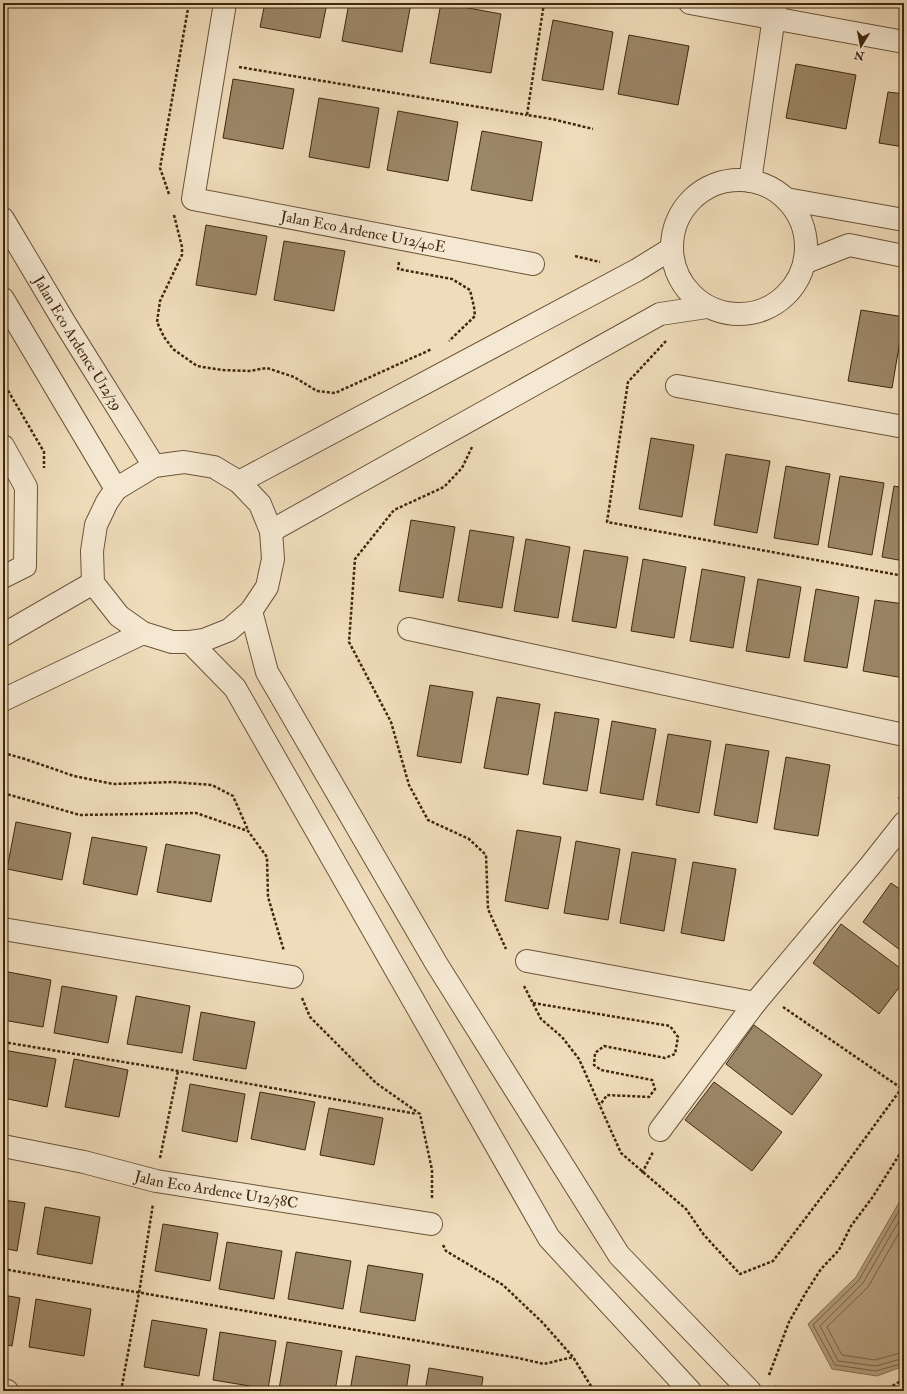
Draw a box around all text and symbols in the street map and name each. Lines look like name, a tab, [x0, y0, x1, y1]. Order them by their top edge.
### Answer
north arrow	[841, 26, 881, 66]
text: N	[852, 48, 866, 63]
street label: Jalan Eco Ardence U12/40E	[278, 206, 448, 257]
street label: Jalan Eco Ardence U12/39	[28, 271, 127, 414]
street label: Jalan Eco Ardence U12/38C	[131, 1166, 299, 1213]

